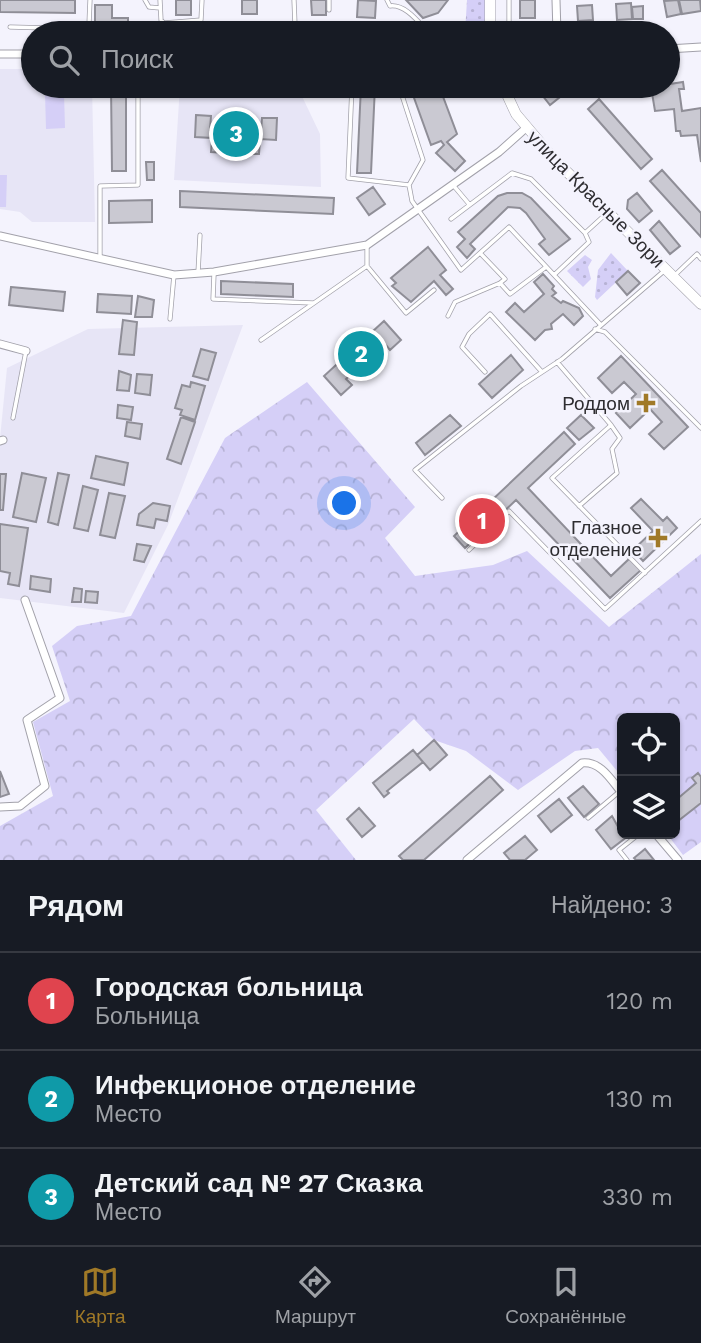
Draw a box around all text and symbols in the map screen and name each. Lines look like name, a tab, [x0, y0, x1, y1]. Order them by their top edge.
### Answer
search box	[21, 21, 680, 98]
icon: search	[45, 41, 83, 79]
text: Поиск	[101, 44, 173, 74]
pin: 3	[213, 108, 259, 160]
street label: улица Красные Зори	[523, 126, 669, 272]
pin: 2	[338, 328, 384, 380]
place label: Роддом	[562, 392, 630, 415]
marker: Роддом	[636, 393, 656, 413]
your location	[327, 486, 361, 520]
pin: 1	[459, 495, 505, 547]
place label: Глазное отделение	[549, 516, 642, 561]
marker: Глазное отделение	[648, 528, 668, 548]
map controls	[617, 713, 680, 839]
button: locate	[617, 713, 680, 776]
button: layers	[617, 776, 680, 839]
text: Рядом	[28, 888, 124, 923]
text: Найдено: 3	[551, 892, 673, 919]
text: Городская больница	[95, 972, 363, 1002]
text: 1	[46, 988, 56, 1015]
text: 120 m	[607, 988, 673, 1015]
text: Больница	[95, 1003, 199, 1030]
text: Инфекционое отделение	[95, 1070, 416, 1100]
text: 2	[44, 1086, 58, 1113]
text: 130 m	[607, 1086, 673, 1113]
text: Место	[95, 1101, 162, 1128]
text: Детский сад № 27 Сказка	[95, 1168, 423, 1198]
text: 3	[44, 1184, 58, 1211]
text: 330 m	[602, 1184, 673, 1211]
text: Место	[95, 1199, 162, 1226]
tab: Карта	[75, 1263, 126, 1328]
tab: Маршрут	[275, 1263, 356, 1328]
tab: Сохранённые	[505, 1263, 626, 1328]

